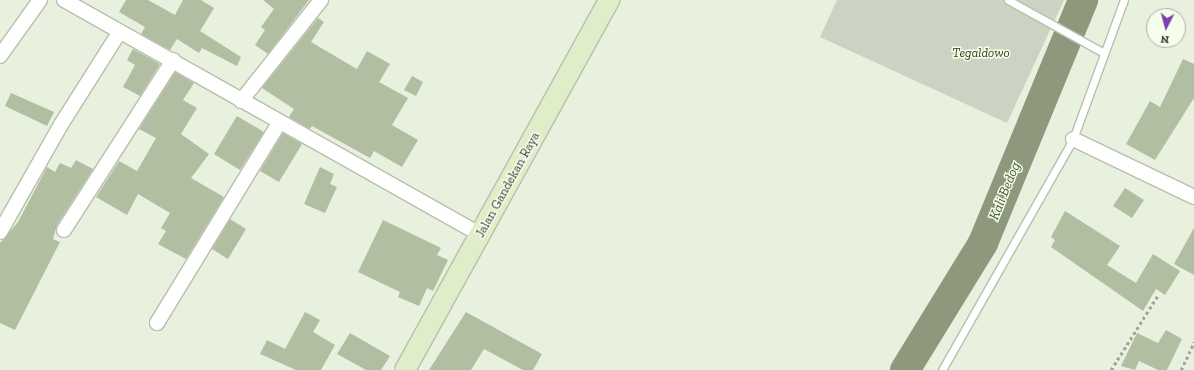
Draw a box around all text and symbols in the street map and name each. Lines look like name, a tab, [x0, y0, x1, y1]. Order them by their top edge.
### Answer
north arrow	[1146, 8, 1186, 48]
text: N	[1160, 33, 1170, 46]
park label: Tegaldowo	[952, 45, 1010, 61]
street label: Jalan Gandekan Raya	[472, 129, 544, 241]
water label: Kali Bedog	[986, 160, 1024, 222]

